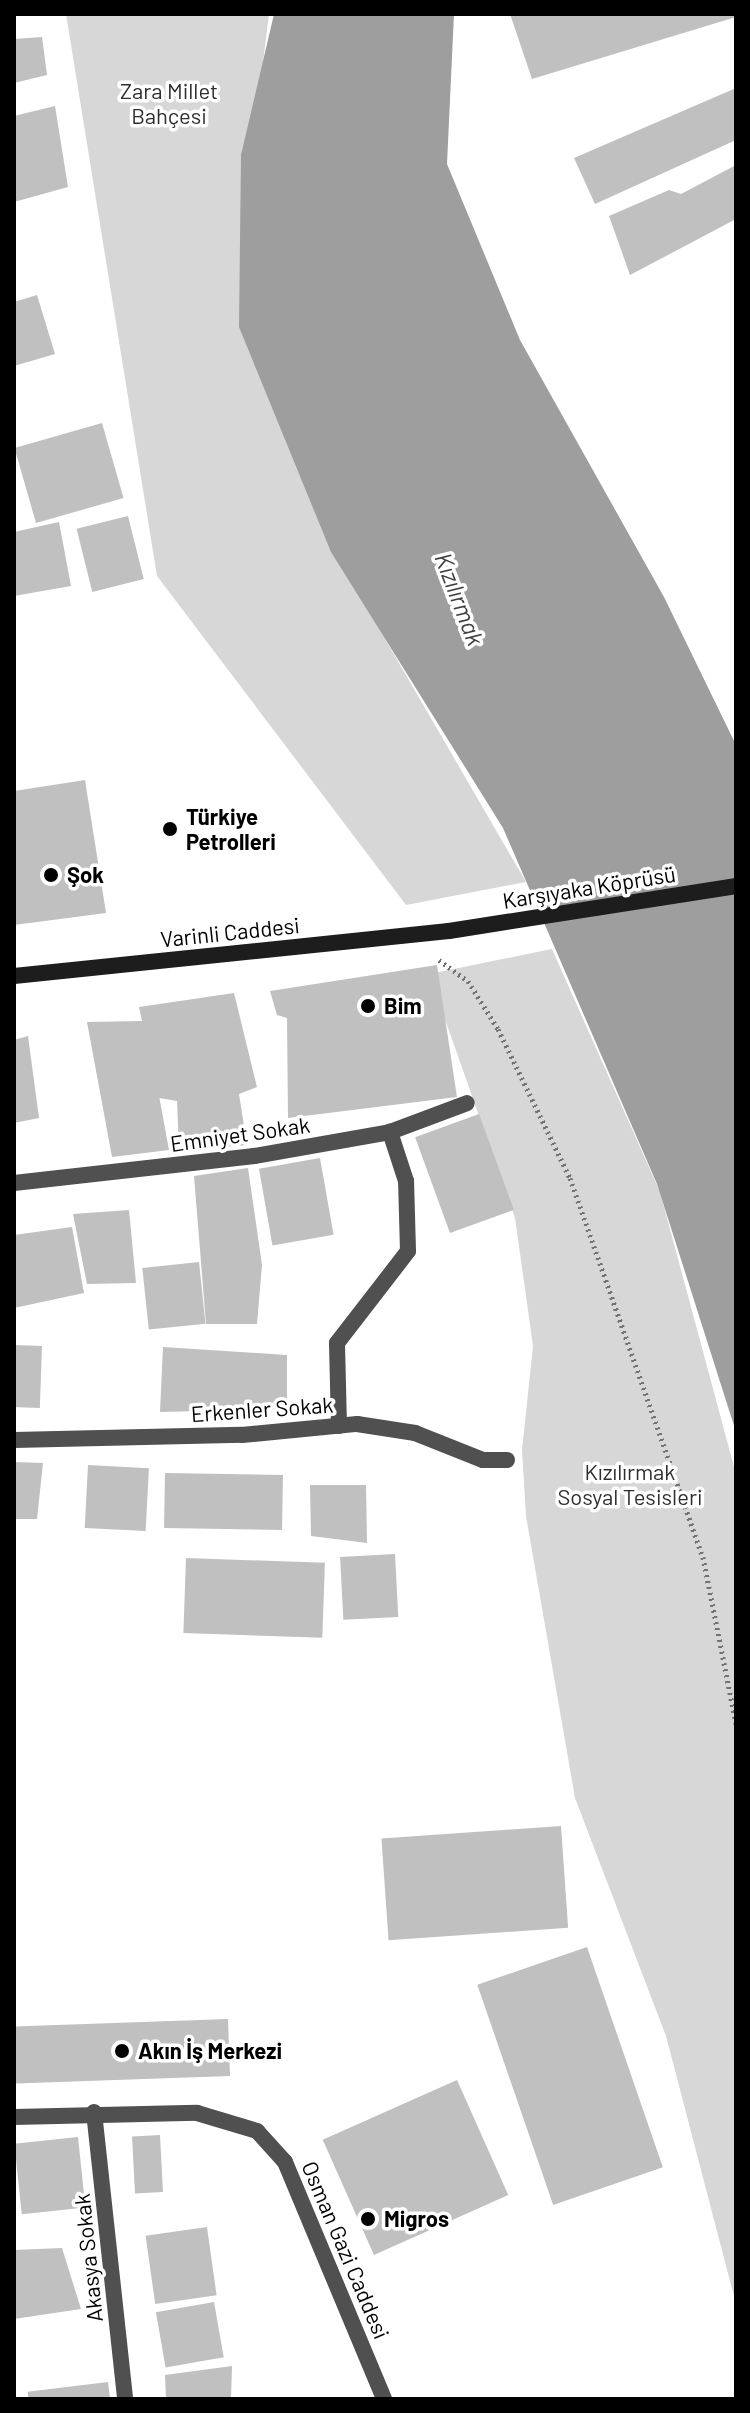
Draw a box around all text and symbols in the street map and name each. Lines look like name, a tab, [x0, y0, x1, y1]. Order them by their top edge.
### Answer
park label: Zara Millet Bahçesi	[120, 77, 218, 128]
water label: Kızılırmak	[429, 549, 491, 649]
place label: Türkiye Petrolleri	[186, 803, 276, 854]
marker: Türkiye Petrolleri	[161, 820, 179, 838]
street label: Karşıyaka Köprüsü	[501, 860, 677, 914]
place label: Şok	[67, 862, 104, 888]
marker: Şok	[42, 866, 60, 884]
street label: Varinli Caddesi	[159, 912, 301, 952]
place label: Bim	[384, 993, 422, 1019]
marker: Bim	[359, 997, 377, 1015]
street label: Emniyet Sokak	[169, 1111, 311, 1157]
street label: Erkenler Sokak	[190, 1391, 334, 1427]
park label: Kızılırmak Sosyal Tesisleri	[557, 1458, 703, 1510]
place label: Akın İş Merkezi	[138, 2038, 282, 2064]
marker: Akın İş Merkezi	[113, 2042, 131, 2060]
street label: Osman Gazi Caddesi	[297, 2157, 395, 2343]
street label: Akasya Sokak	[68, 2193, 108, 2323]
place label: Migros	[384, 2206, 449, 2232]
marker: Migros	[359, 2210, 377, 2228]

